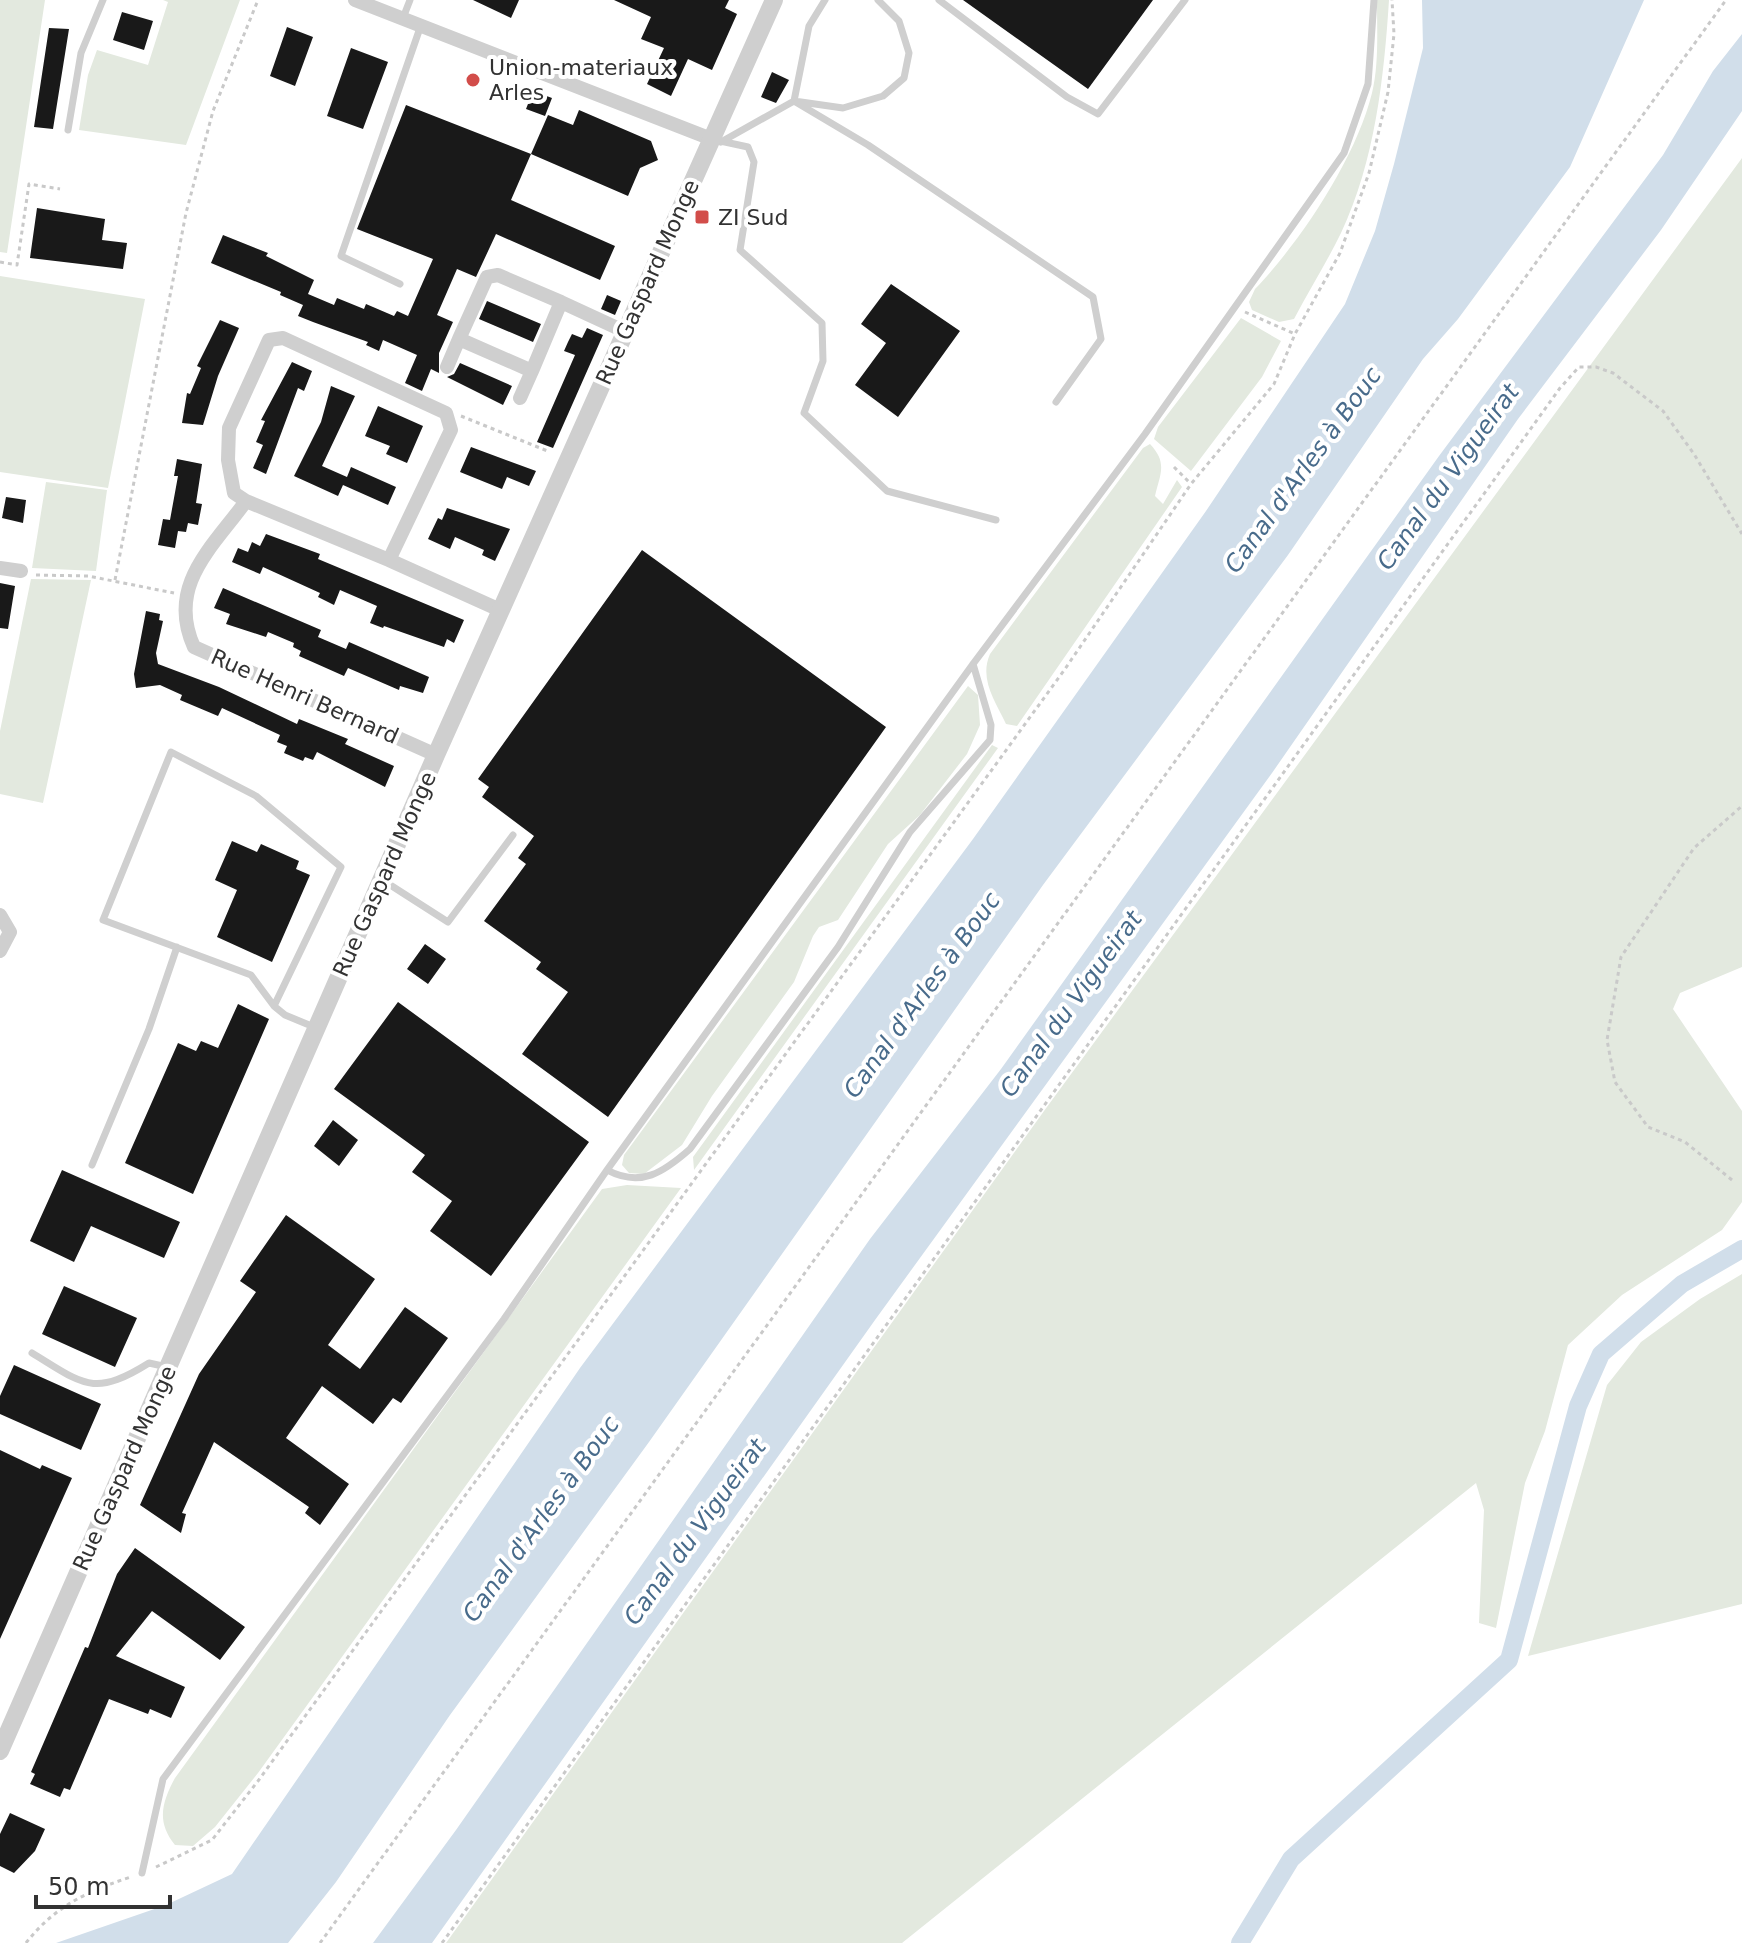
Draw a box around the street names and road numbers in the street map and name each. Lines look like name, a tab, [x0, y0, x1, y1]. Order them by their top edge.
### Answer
street label: Rue Gaspard Monge	[591, 176, 704, 389]
street label: Rue Henri Bernard	[207, 644, 402, 749]
street label: Rue Gaspard Monge	[328, 768, 441, 981]
street label: Rue Gaspard Monge	[68, 1362, 181, 1575]

